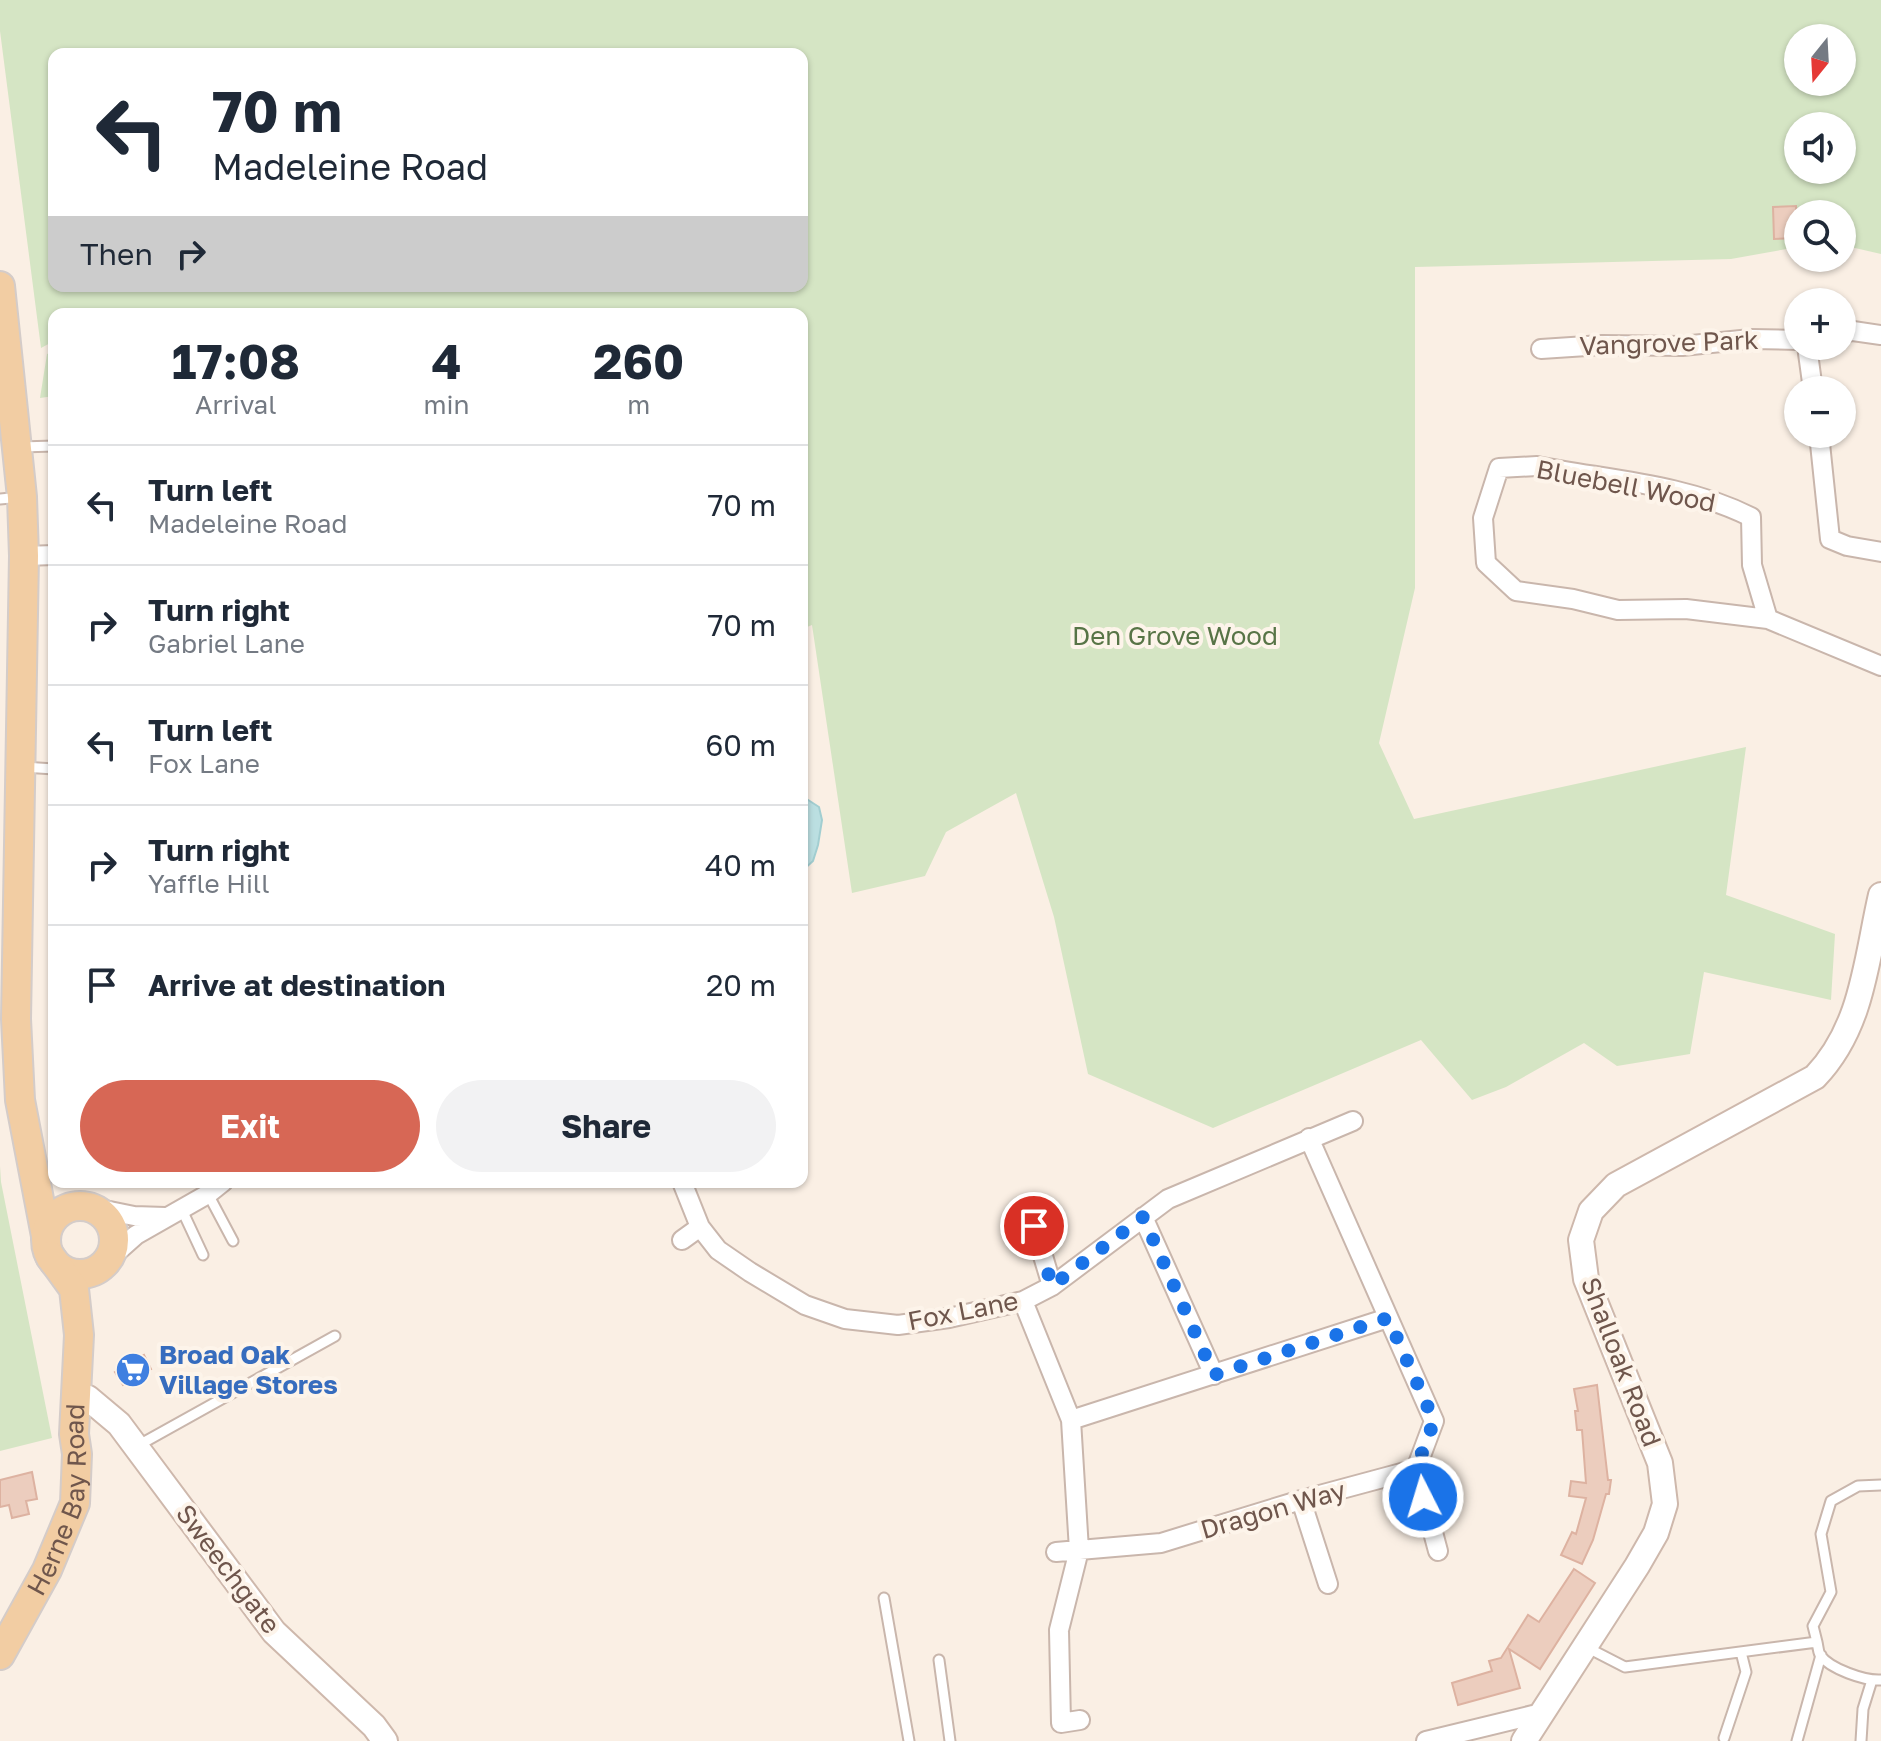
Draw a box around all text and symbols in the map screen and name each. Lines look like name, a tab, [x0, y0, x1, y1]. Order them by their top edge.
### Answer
north arrow	[1784, 24, 1856, 96]
map controls	[1784, 24, 1856, 448]
text: 70 m	[212, 77, 342, 144]
icon: left	[80, 80, 184, 184]
button: sound	[1784, 112, 1856, 184]
text: Madeleine Road	[212, 145, 488, 188]
button: search	[1784, 200, 1856, 272]
icon: right	[169, 232, 213, 276]
text: Then	[80, 236, 153, 272]
button: +	[1784, 288, 1856, 360]
street label: Vangrove Park	[1579, 324, 1759, 361]
text: 17:08	[172, 332, 300, 390]
text: 4	[432, 332, 462, 390]
text: 260	[593, 332, 684, 390]
button: −	[1784, 376, 1856, 448]
text: Arrival	[195, 389, 277, 420]
text: min	[424, 389, 470, 420]
text: m	[627, 389, 650, 420]
street label: Bluebell Wood	[1534, 453, 1718, 518]
text: Turn left	[148, 472, 273, 508]
icon: left	[80, 483, 124, 527]
text: 70 m	[707, 487, 776, 523]
text: Madeleine Road	[148, 508, 348, 539]
text: Turn right	[148, 592, 290, 628]
icon: right	[80, 603, 124, 647]
text: 70 m	[707, 607, 776, 643]
park label: Den Grove Wood	[1072, 620, 1278, 651]
text: Gabriel Lane	[148, 628, 305, 659]
text: Turn left	[148, 712, 273, 748]
icon: left	[80, 723, 124, 767]
text: 60 m	[705, 727, 776, 763]
text: Fox Lane	[148, 748, 260, 779]
text: Turn right	[148, 832, 290, 868]
icon: right	[80, 843, 124, 887]
text: 40 m	[705, 847, 776, 883]
text: Yaffle Hill	[148, 868, 270, 899]
icon: arrive	[80, 963, 124, 1007]
text: Arrive at destination	[148, 967, 445, 1003]
text: 20 m	[706, 967, 776, 1003]
button: Exit	[80, 1080, 420, 1172]
button: Share	[436, 1080, 776, 1172]
pin	[1000, 1192, 1068, 1260]
icon: arrive	[1012, 1204, 1056, 1248]
street label: Shalloak Road	[1575, 1273, 1668, 1451]
street label: Fox Lane	[905, 1285, 1021, 1336]
place label: Broad Oak Village Stores	[159, 1339, 338, 1400]
supermarket icon: Broad Oak Village Stores	[114, 1351, 152, 1389]
street label: Herne Bay Road	[20, 1403, 92, 1601]
position arrow	[1381, 1455, 1465, 1539]
street label: Dragon Way	[1197, 1474, 1349, 1545]
street label: Sweechgate	[170, 1498, 287, 1639]

